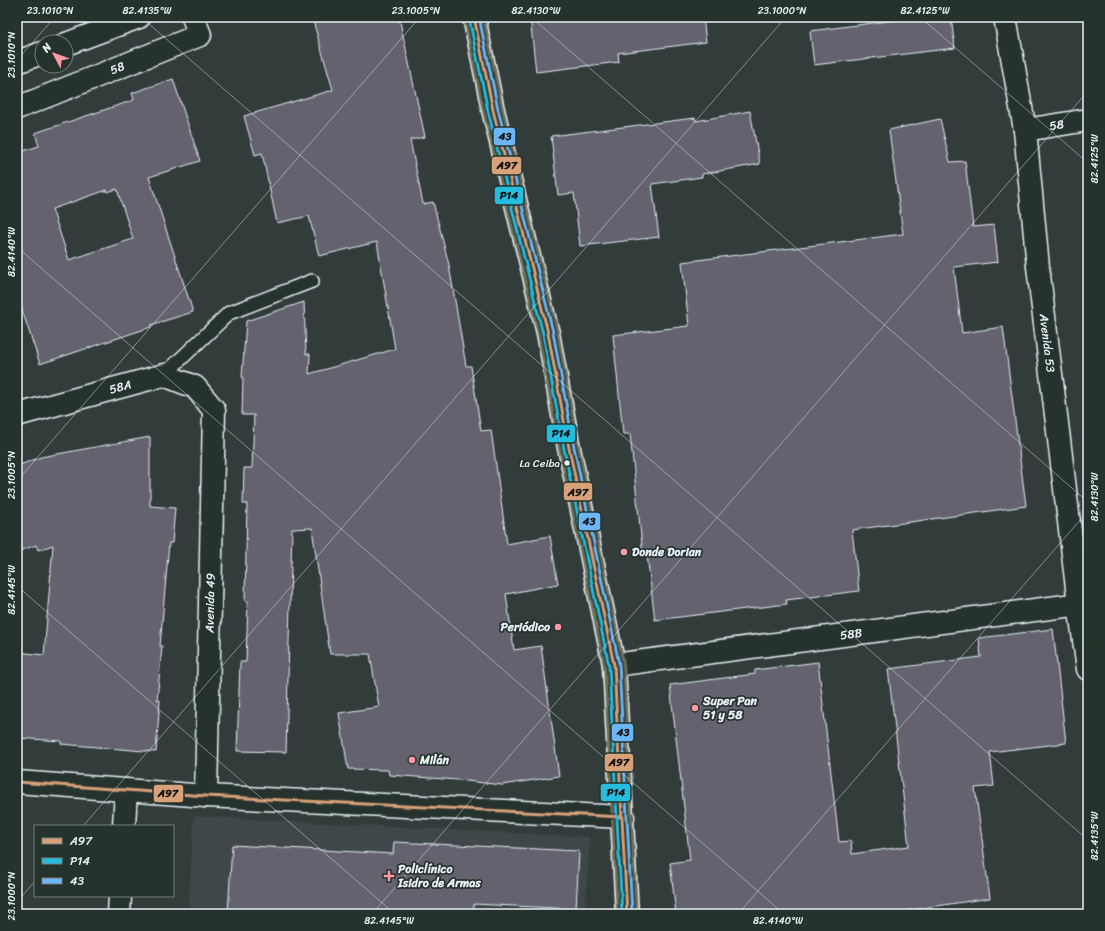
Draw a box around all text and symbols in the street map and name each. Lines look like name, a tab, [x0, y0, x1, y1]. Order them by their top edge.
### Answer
text: 23.1010°N	[27, 2, 73, 20]
text: 82.4135°W	[123, 2, 172, 20]
text: 23.1005°N	[392, 2, 440, 20]
text: 82.4130°W	[511, 2, 561, 20]
text: 23.1000°N	[758, 2, 806, 20]
text: 82.4125°W	[900, 2, 950, 20]
text: 23.1010°N	[3, 32, 21, 78]
north arrow	[34, 34, 74, 74]
text: N	[37, 38, 57, 58]
street label: 58	[106, 55, 128, 81]
street label: 58	[1048, 113, 1066, 137]
line badge: 43	[493, 127, 516, 146]
text: 43	[498, 127, 512, 146]
text: 82.4125°W	[1086, 134, 1104, 184]
line badge: A97	[491, 156, 522, 175]
text: A97	[496, 156, 519, 175]
line badge: P14	[494, 186, 524, 205]
text: P14	[500, 186, 518, 205]
text: 82.4140°W	[3, 227, 21, 277]
street label: Avenida 53	[1033, 312, 1062, 374]
street label: 58A	[107, 373, 134, 400]
line badge: P14	[546, 424, 576, 443]
text: P14	[552, 424, 570, 443]
text: 23.1005°N	[3, 451, 21, 499]
place label: La Ceiba	[519, 454, 560, 473]
marker: La Ceiba	[562, 458, 572, 468]
text: 82.4130°W	[1086, 472, 1104, 522]
line badge: A97	[563, 482, 593, 501]
text: A97	[567, 483, 590, 502]
line badge: 43	[578, 512, 601, 531]
text: 43	[582, 512, 596, 531]
place label: Donde Dorian	[632, 541, 702, 563]
marker: Donde Dorian	[619, 547, 629, 557]
text: 82.4145°W	[3, 565, 21, 615]
street label: Avenida 49	[198, 573, 222, 634]
place label: Periódico	[500, 616, 551, 638]
marker: Periódico	[553, 622, 563, 632]
street label: 58B	[839, 622, 864, 646]
place label: Super Pan 51 y 58	[702, 690, 758, 726]
marker: Super Pan 51 y 58	[690, 703, 700, 713]
line badge: 43	[611, 723, 634, 742]
text: 43	[616, 723, 630, 742]
place label: Milán	[419, 749, 450, 771]
line badge: A97	[604, 753, 634, 772]
text: A97	[608, 753, 631, 772]
marker: Milán	[407, 755, 417, 765]
line badge: P14	[600, 783, 631, 802]
text: P14	[607, 783, 625, 802]
line badge: A97	[153, 784, 184, 803]
text: A97	[157, 784, 180, 803]
text: 82.4135°W	[1086, 811, 1104, 860]
legend	[34, 825, 174, 897]
text: A97	[69, 830, 93, 852]
text: P14	[70, 850, 90, 872]
place label: Policlínico Isidro de Armas	[397, 858, 481, 894]
text: 43	[70, 870, 85, 892]
marker: Policlínico Isidro de Armas	[383, 870, 395, 882]
text: 23.1000°N	[3, 872, 21, 920]
text: 82.4145°W	[364, 912, 414, 930]
text: 82.4140°W	[753, 912, 803, 930]

